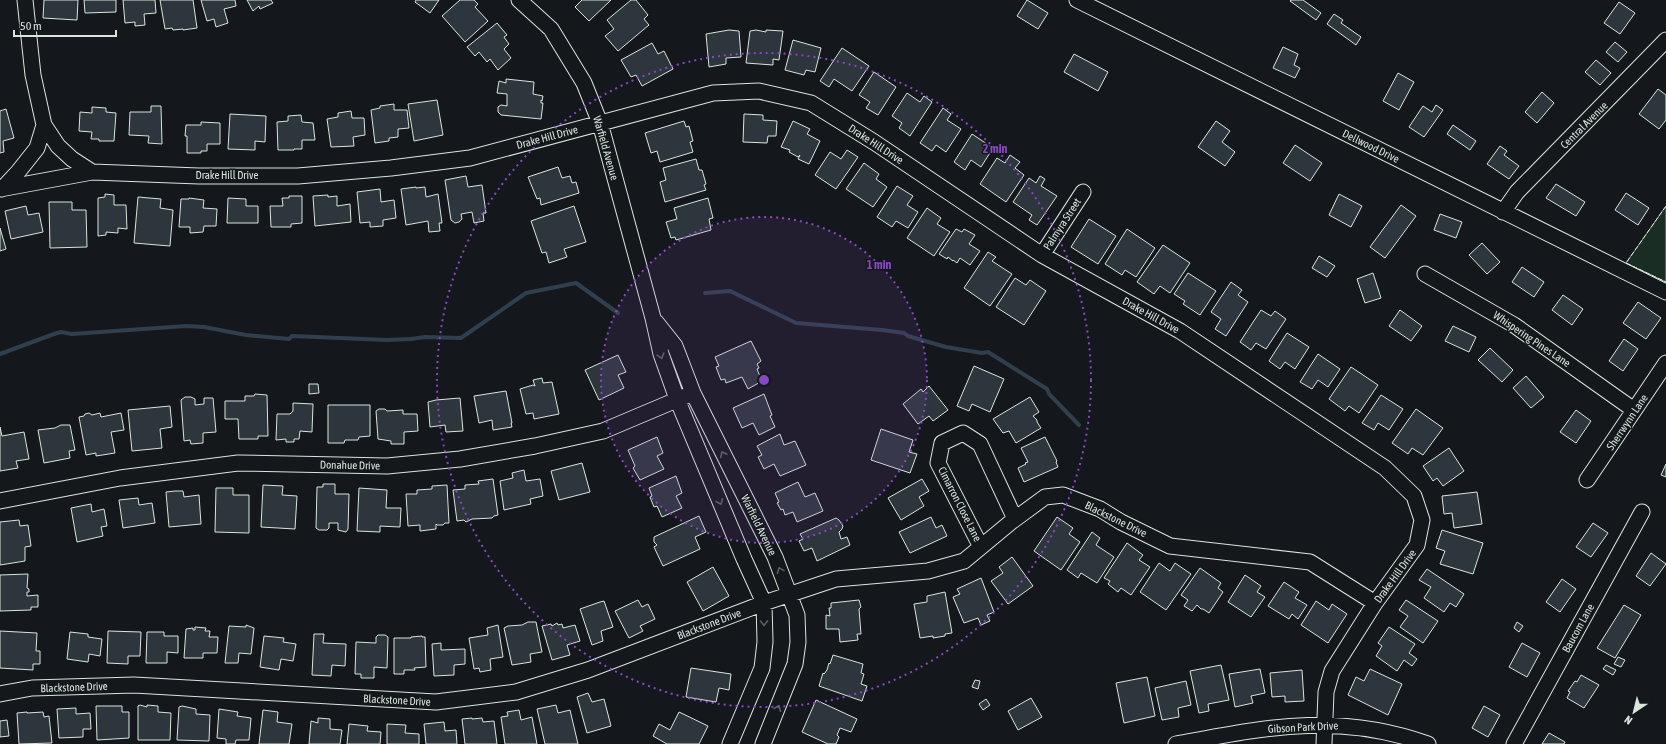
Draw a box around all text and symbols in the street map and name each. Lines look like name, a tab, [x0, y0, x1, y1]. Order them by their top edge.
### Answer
scale bar	[14, 12, 116, 38]
text: 50 m	[20, 19, 42, 33]
street label: Central Avenue	[1558, 99, 1610, 151]
street label: Warfield Avenue	[591, 114, 621, 182]
street label: Drake Hill Drive	[846, 122, 906, 166]
street label: Drake Hill Drive	[515, 123, 579, 151]
street label: Dellwood Drive	[1341, 127, 1401, 165]
text: 2 min	[983, 142, 1007, 156]
street label: Drake Hill Drive	[195, 169, 259, 181]
street label: Palmyra Street	[1041, 196, 1083, 252]
text: 1 min	[867, 258, 891, 272]
street label: Drake Hill Drive	[1121, 294, 1181, 336]
street label: Whispering Pines Lane	[1491, 309, 1573, 369]
one-way arrow	[656, 352, 665, 359]
centre of rings	[757, 373, 771, 387]
street label: Sherrwynn Lane	[1604, 392, 1650, 452]
one-way arrow	[721, 450, 728, 458]
street label: Donahue Drive	[320, 458, 380, 472]
street label: Cimarron Close Lane	[936, 465, 984, 543]
street label: Warfield Avenue	[739, 493, 779, 557]
one-way arrow	[715, 498, 723, 506]
street label: Blackstone Drive	[1083, 499, 1149, 539]
street label: Drake Hill Drive	[1372, 547, 1418, 605]
one-way arrow	[777, 567, 785, 574]
street label: Baucom Lane	[1560, 601, 1596, 655]
street label: Blackstone Drive	[675, 606, 743, 642]
one-way arrow	[760, 620, 769, 626]
street label: Blackstone Drive	[40, 680, 108, 694]
street label: Blackstone Drive	[363, 692, 431, 708]
north arrow	[1614, 692, 1654, 732]
one-way arrow	[773, 704, 781, 712]
text: N	[1622, 713, 1634, 727]
street label: Gibson Park Drive	[1267, 719, 1339, 735]

